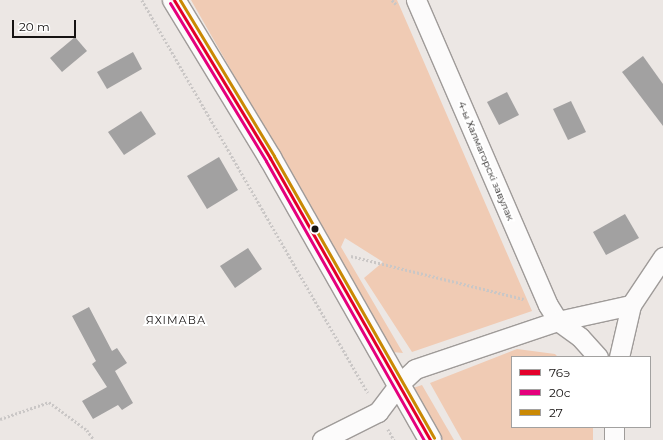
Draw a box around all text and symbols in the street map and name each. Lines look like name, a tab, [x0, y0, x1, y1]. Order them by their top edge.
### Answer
scale bar	[14, 12, 78, 38]
text: 20 m	[19, 19, 50, 34]
street label: 4-ы Халмагорскі завулак	[455, 100, 517, 222]
unlabelled marker	[310, 224, 320, 234]
district label: ЯХІМАВА	[146, 313, 206, 327]
legend	[511, 356, 651, 428]
text: 76э	[549, 365, 570, 380]
text: 20с	[549, 385, 571, 400]
text: 27	[549, 405, 563, 420]

